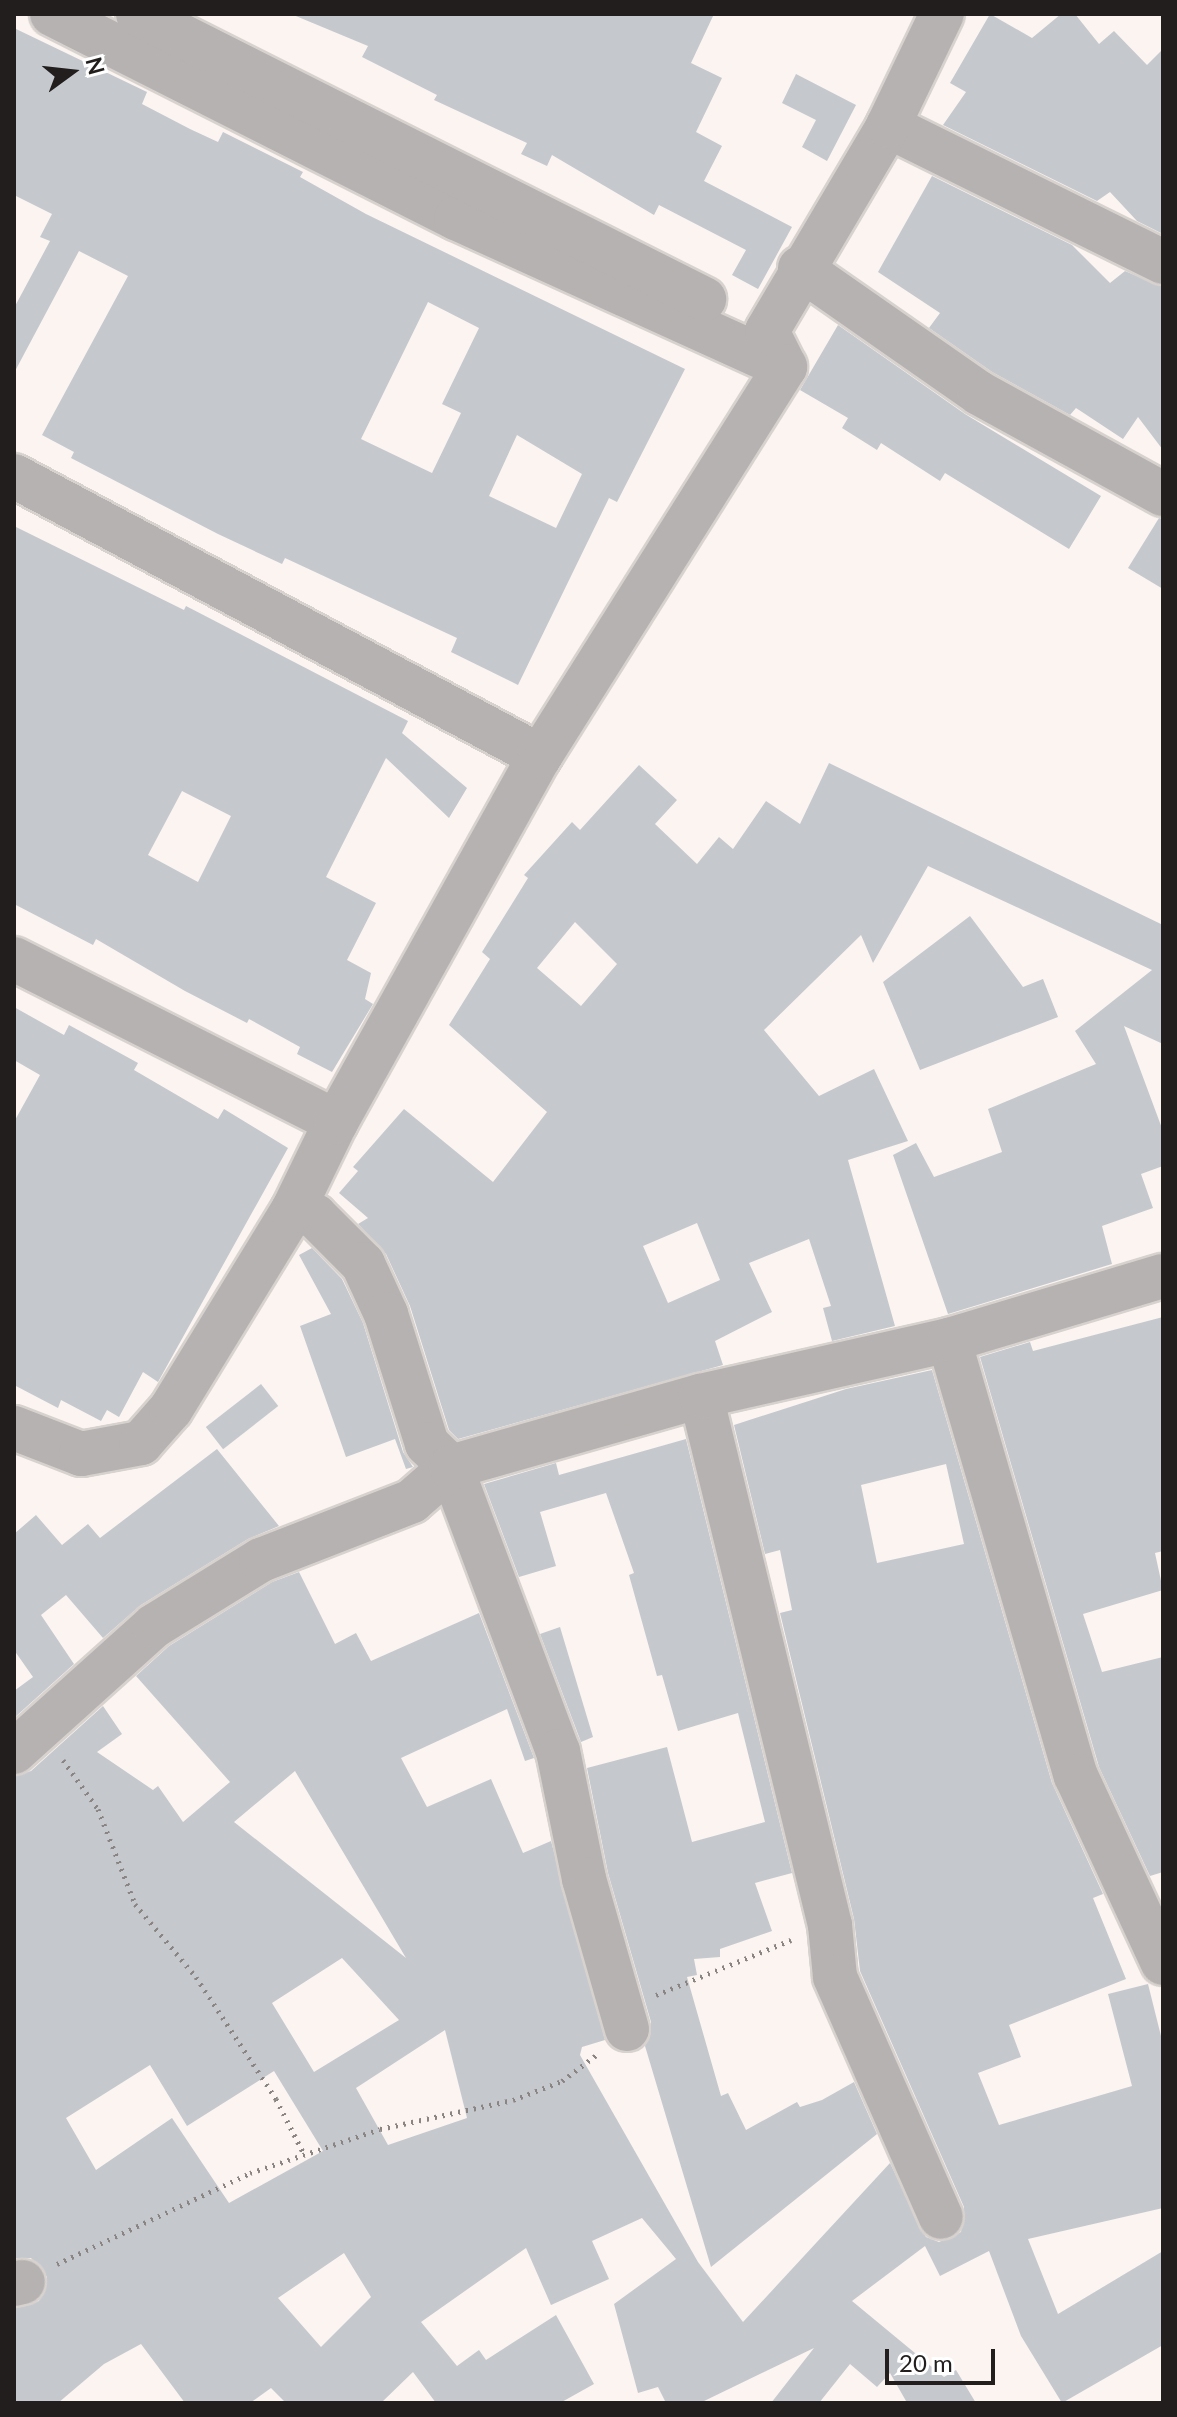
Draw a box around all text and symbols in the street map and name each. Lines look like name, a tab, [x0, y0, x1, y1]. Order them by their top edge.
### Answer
north arrow	[32, 32, 112, 112]
text: N	[80, 54, 111, 77]
scale bar	[889, 2333, 999, 2383]
text: 20 m	[899, 2348, 953, 2377]

